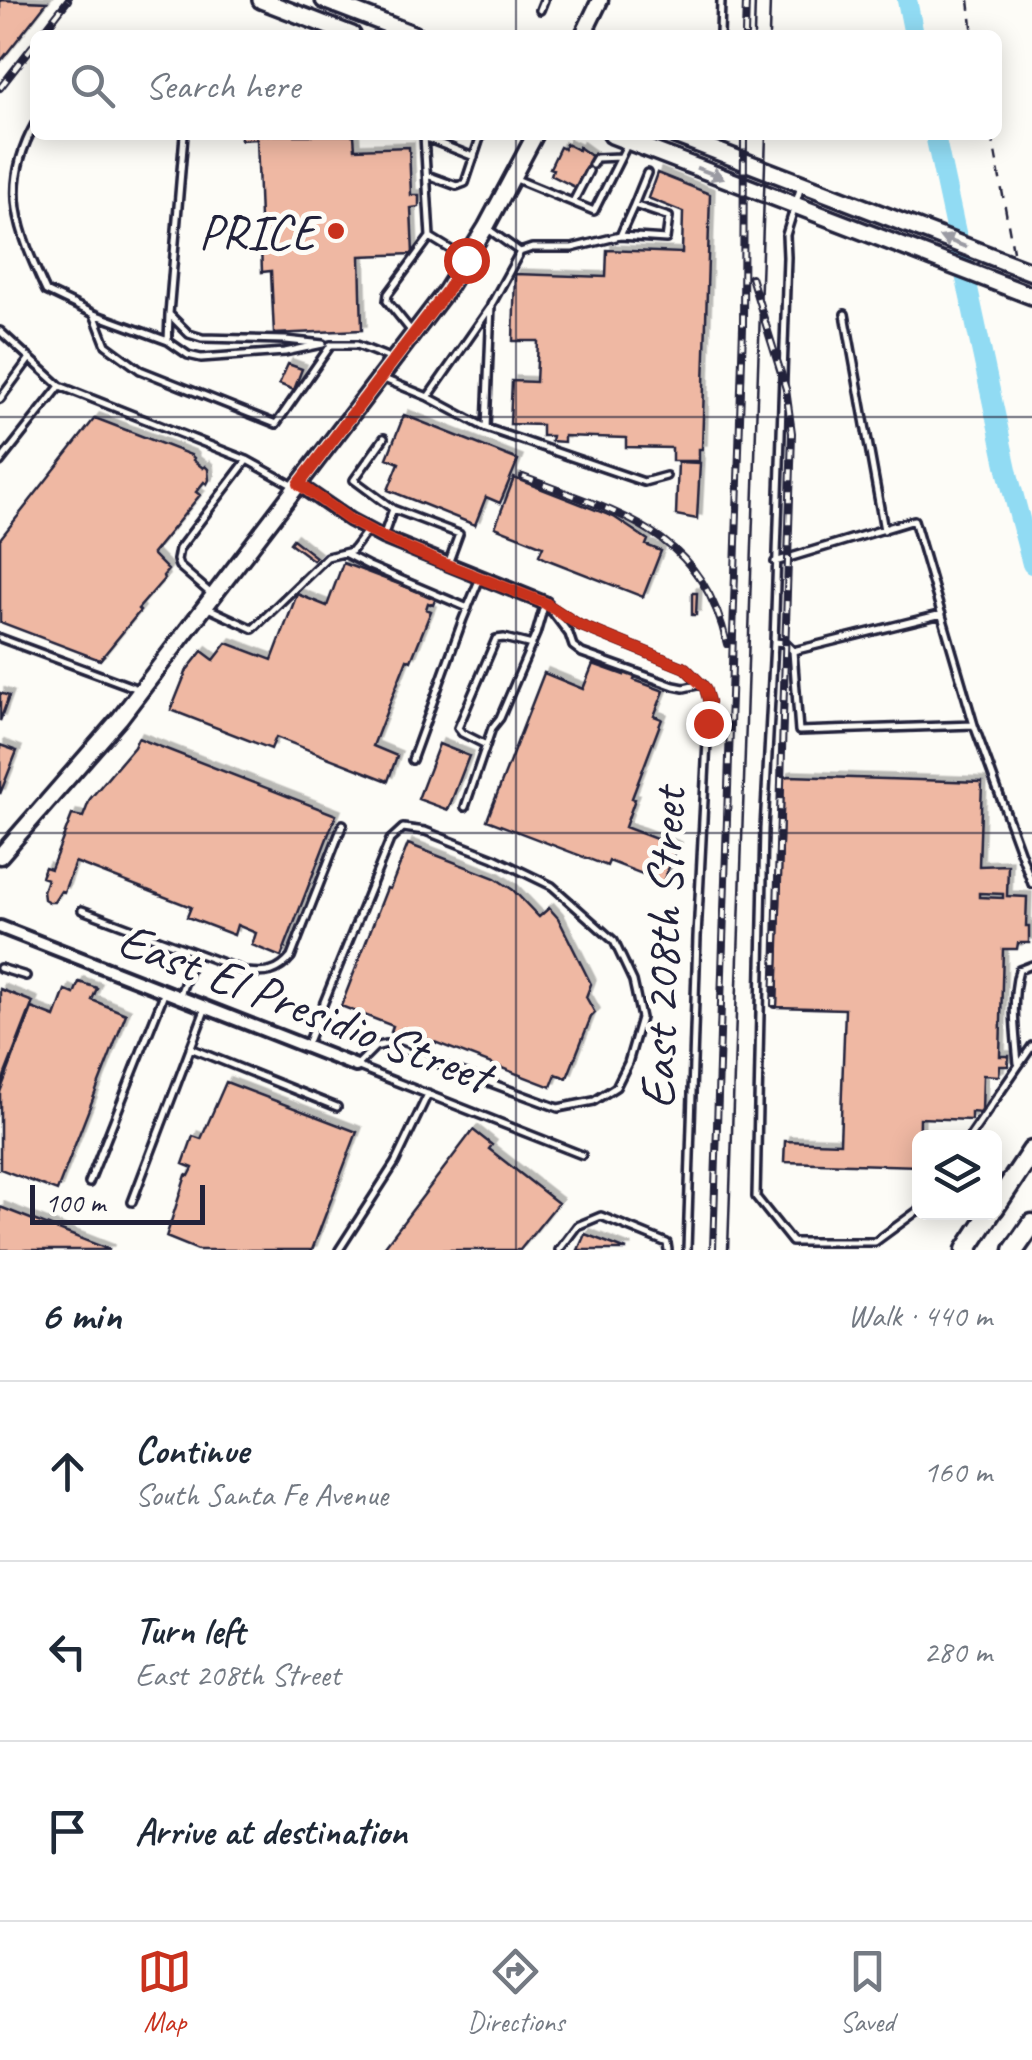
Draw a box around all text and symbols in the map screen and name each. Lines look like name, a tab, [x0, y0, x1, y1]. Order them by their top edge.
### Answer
search box	[30, 30, 1002, 140]
icon: search	[65, 58, 120, 113]
text: Search here	[145, 62, 300, 109]
one-way arrow	[696, 165, 726, 181]
place label: PRICE	[198, 201, 323, 264]
marker: PRICE	[325, 220, 347, 242]
one-way arrow	[938, 233, 968, 249]
route start	[444, 238, 490, 284]
route end	[686, 701, 732, 747]
street label: East 208th Street	[625, 782, 700, 1109]
street label: East El Presidio Street	[110, 908, 505, 1110]
map controls	[912, 1130, 1002, 1220]
button: layers	[912, 1130, 1002, 1220]
scale bar	[30, 1180, 205, 1224]
text: 100 m	[45, 1185, 105, 1220]
text: 6 min	[40, 1289, 121, 1342]
text: Walk · 440 m	[848, 1295, 992, 1336]
text: Continue	[135, 1427, 249, 1474]
icon: ahead	[40, 1444, 95, 1499]
text: 160 m	[923, 1451, 992, 1492]
text: South Santa Fe Avenue	[135, 1474, 388, 1515]
text: Turn left	[135, 1607, 245, 1654]
icon: left	[40, 1624, 95, 1679]
text: 280 m	[923, 1631, 992, 1672]
text: East 208th Street	[135, 1654, 340, 1695]
icon: arrive	[40, 1804, 95, 1859]
text: Arrive at destination	[135, 1808, 407, 1855]
tab: Map	[137, 1944, 192, 2039]
tab: Directions	[467, 1944, 565, 2039]
tab: Saved	[840, 1944, 895, 2039]

